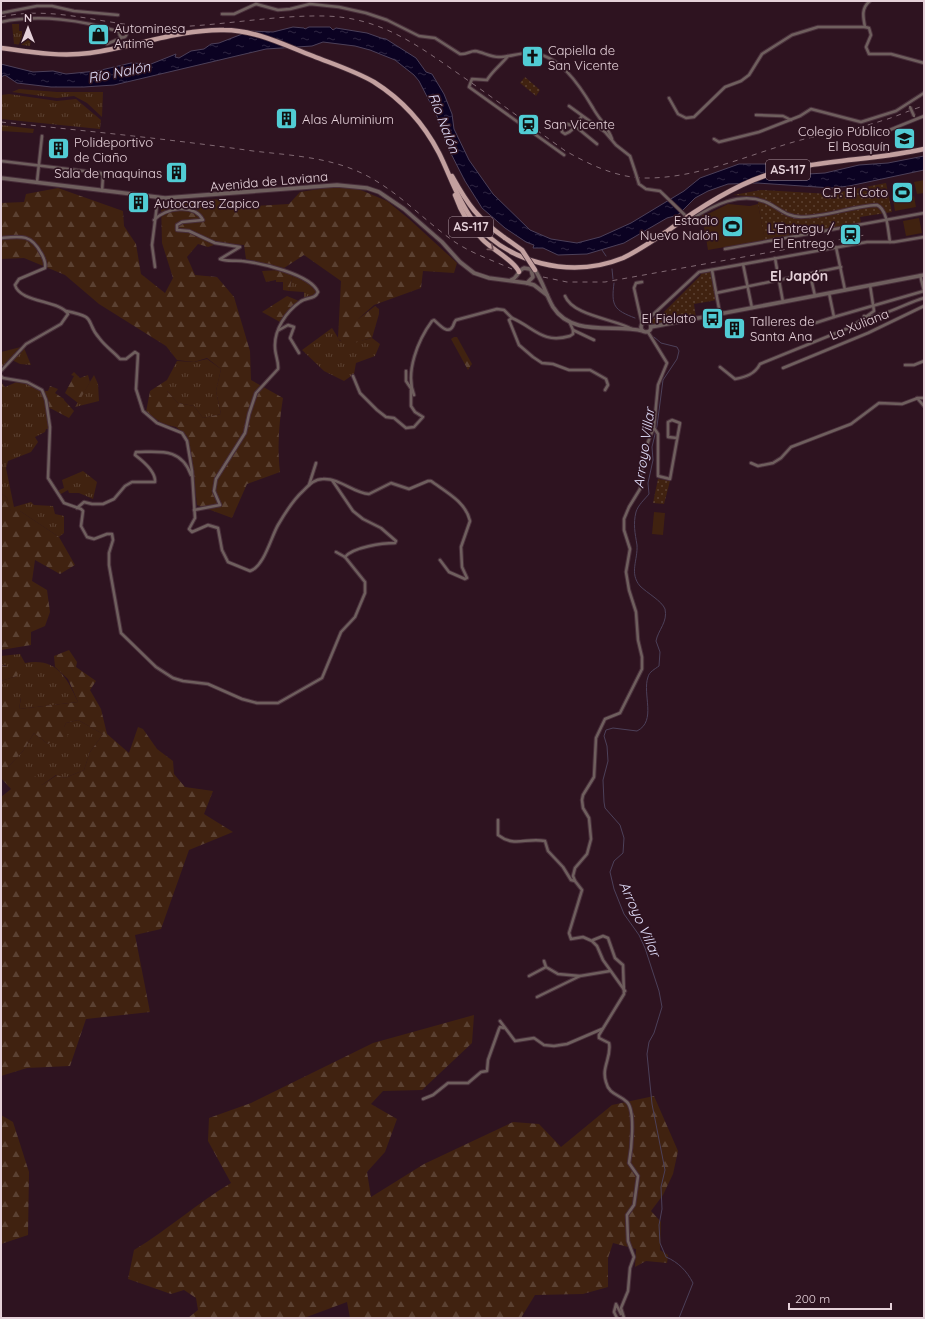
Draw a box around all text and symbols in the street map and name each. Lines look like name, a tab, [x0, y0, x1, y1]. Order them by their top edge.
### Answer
north arrow	[8, 8, 48, 48]
text: N	[24, 11, 32, 25]
place label: Autominesa Artime	[114, 20, 185, 51]
shop icon: Autominesa Artime	[86, 22, 112, 48]
place label: Capiella de San Vicente	[548, 42, 619, 73]
church icon: Capiella de San Vicente	[519, 44, 545, 70]
water label: Río Nalón	[86, 57, 153, 87]
water label: Río Nalón	[424, 90, 464, 157]
building icon: Alas Aluminium	[274, 106, 300, 132]
place label: Alas Aluminium	[302, 111, 394, 127]
station icon: San Vicente	[516, 111, 542, 137]
place label: San Vicente	[544, 116, 615, 132]
place label: Colegio Público El Bosquín	[798, 123, 890, 154]
school or university icon: Colegio Público El Bosquín	[892, 125, 918, 151]
place label: Polideportivo de Ciaño	[74, 134, 153, 165]
building icon: Polideportivo de Ciaño	[45, 136, 71, 162]
building icon: Sala de maquinas	[164, 160, 190, 186]
road number: AS-117	[766, 160, 810, 180]
place label: Sala de maquinas	[54, 165, 162, 181]
street label: Avenida de Laviana	[209, 168, 329, 194]
sports icon: C.P. El Coto	[890, 179, 916, 205]
place label: C.P. El Coto	[822, 184, 888, 200]
building icon: Autocares Zapico	[126, 190, 152, 216]
place label: Autocares Zapico	[154, 195, 260, 211]
place label: Estadio Nuevo Nalón	[640, 212, 718, 243]
sports icon: Estadio Nuevo Nalón	[720, 214, 746, 240]
road number: AS-117	[449, 217, 493, 237]
place label: L'Entregu / El Entrego	[768, 220, 834, 251]
station icon: L'Entregu / El Entrego	[837, 222, 863, 248]
one-way arrow	[487, 243, 494, 250]
district label: El Japón	[770, 267, 828, 285]
bus stop icon: El Fielato	[699, 305, 725, 331]
street label: La Xuliana	[827, 305, 891, 343]
place label: El Fielato	[642, 310, 696, 326]
place label: Talleres de Santa Ana	[750, 313, 815, 344]
building icon: Talleres de Santa Ana	[722, 315, 748, 341]
water label: Arroyo Villar	[629, 405, 659, 489]
water label: Arroyo Villar	[615, 878, 665, 961]
scale bar	[789, 1285, 891, 1311]
text: 200 m	[795, 1291, 830, 1306]

